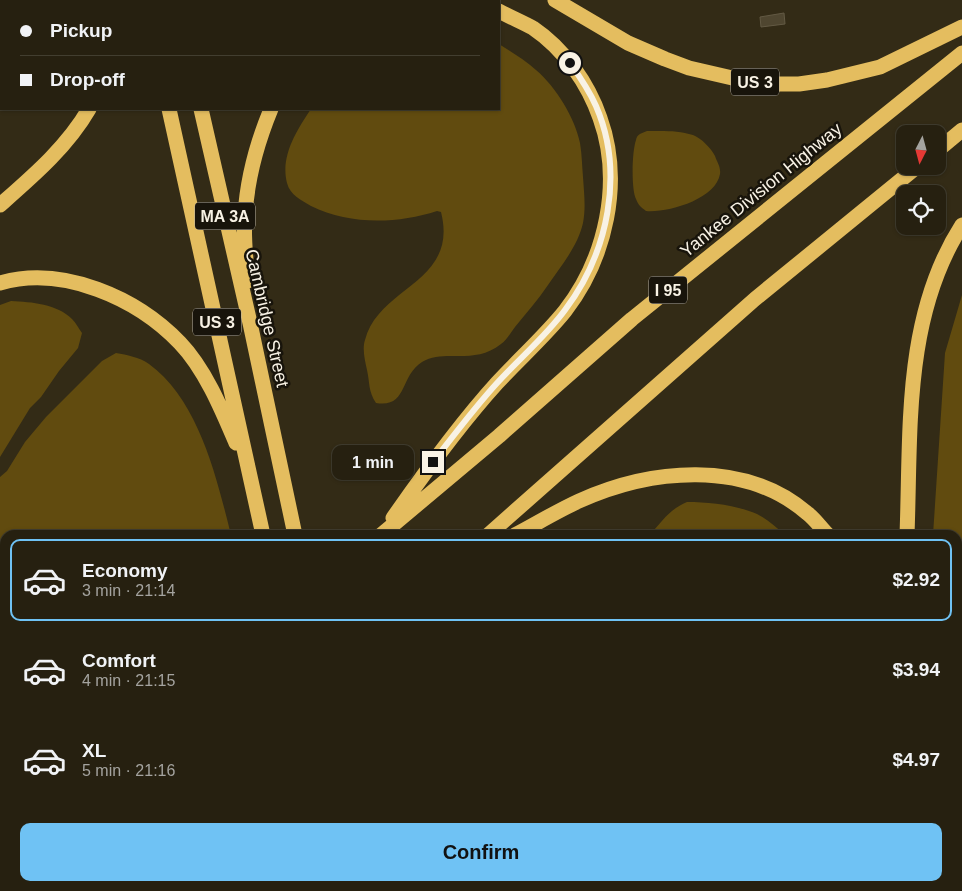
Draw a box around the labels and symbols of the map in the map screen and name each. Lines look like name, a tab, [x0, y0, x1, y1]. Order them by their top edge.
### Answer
route start	[559, 52, 581, 74]
road number: US 3	[731, 68, 779, 95]
street label: Yankee Division Highway	[676, 119, 846, 261]
north arrow	[896, 125, 946, 175]
road number: MA 3A	[195, 202, 255, 230]
street label: Cambridge Street	[241, 247, 293, 389]
road number: I 95	[649, 276, 687, 304]
road number: US 3	[193, 308, 241, 336]
callout: 1 min	[333, 444, 416, 480]
route end	[422, 451, 444, 473]

